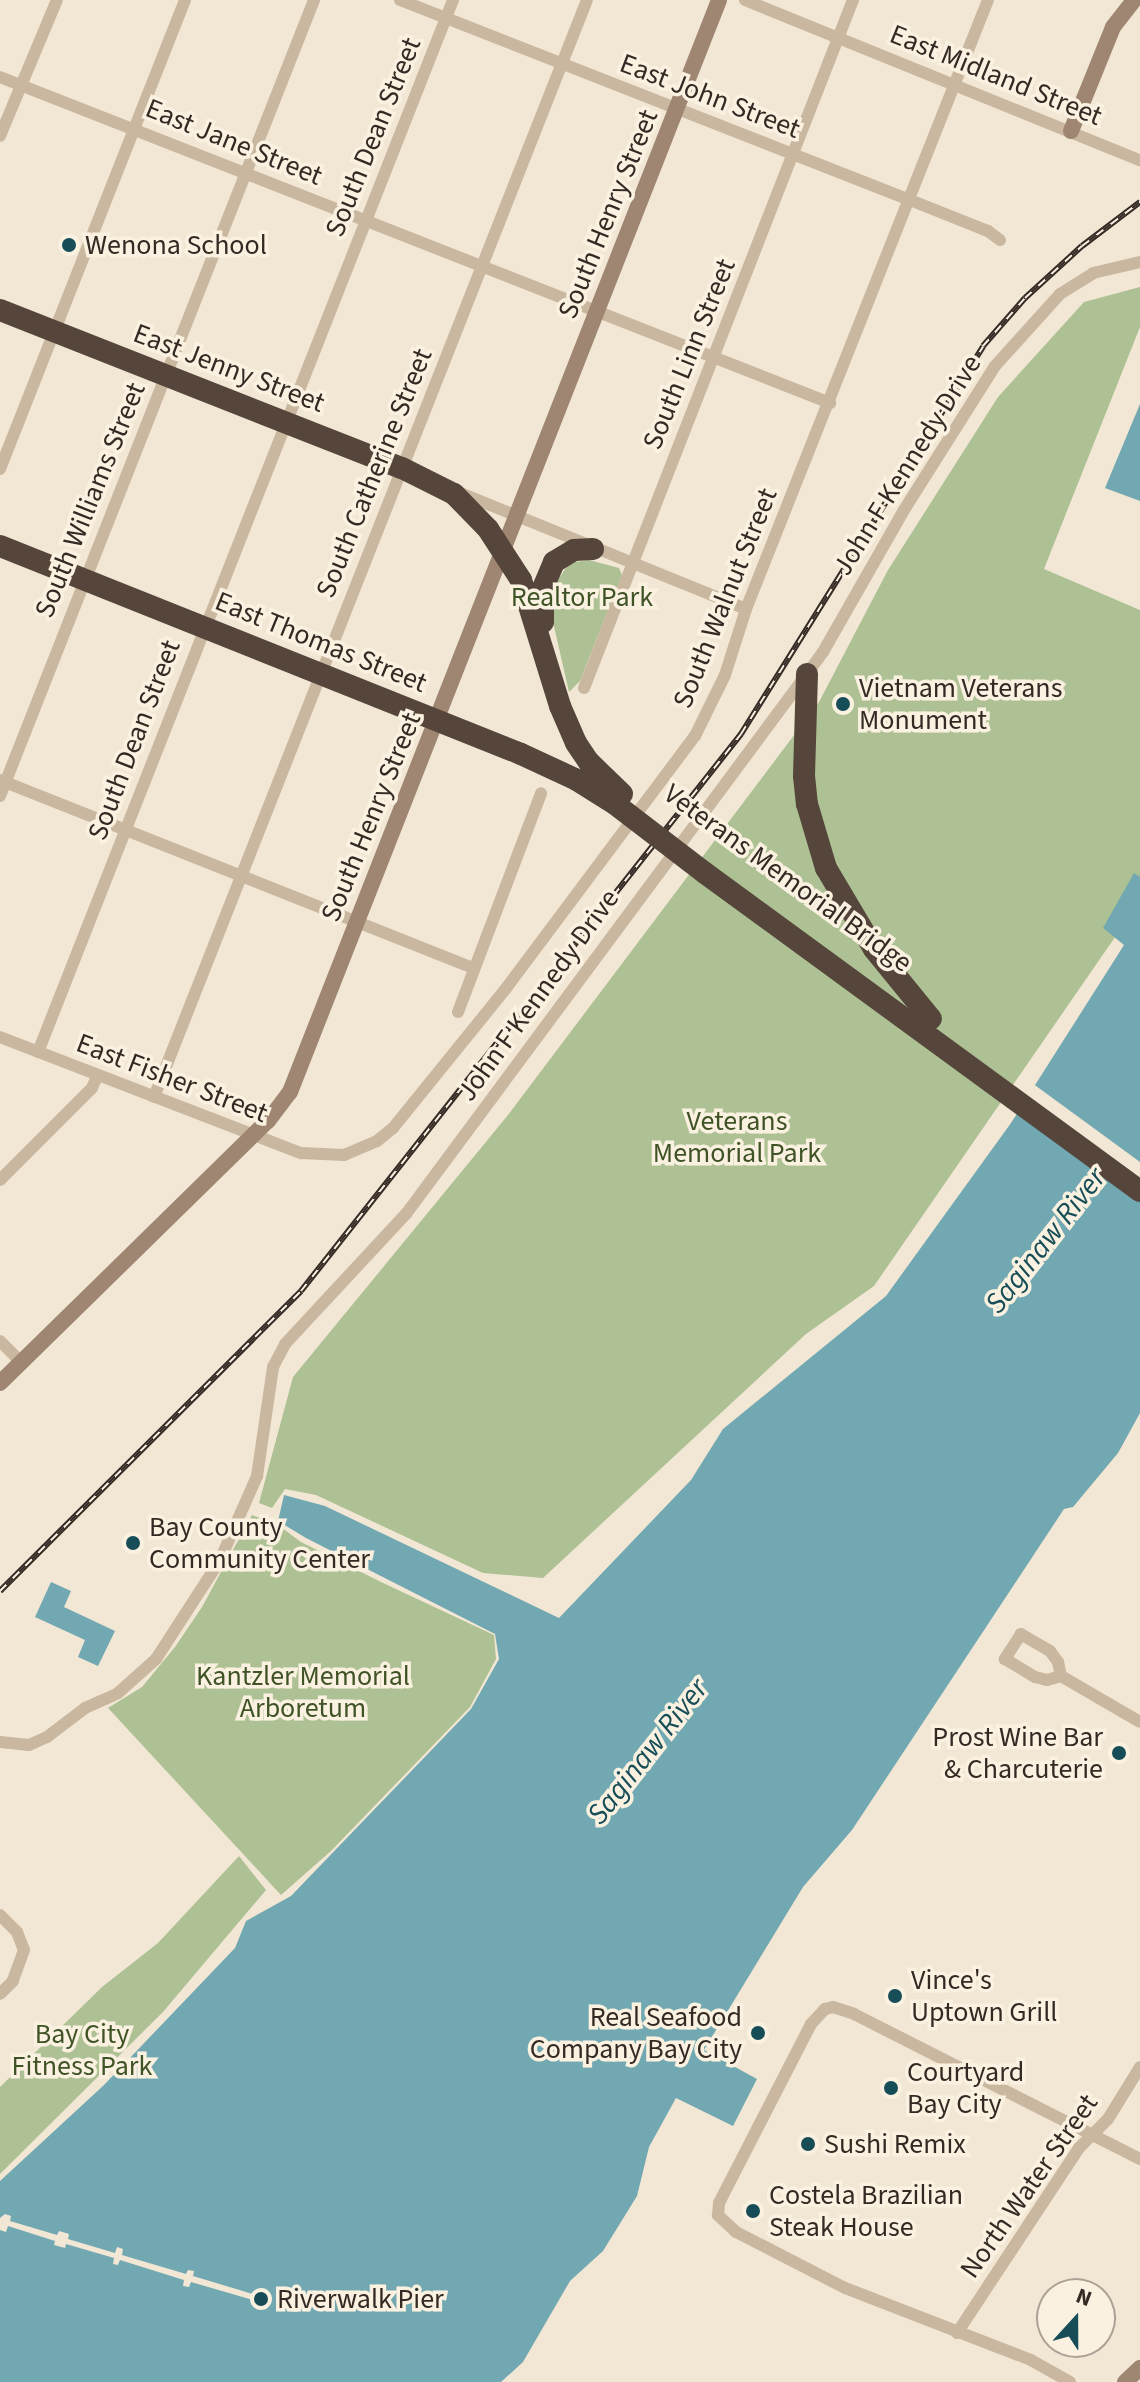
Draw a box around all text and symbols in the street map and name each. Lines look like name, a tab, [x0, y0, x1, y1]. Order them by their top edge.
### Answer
street label: East Midland Street	[885, 17, 1107, 133]
street label: South Dean Street	[318, 33, 428, 241]
street label: East John Street	[615, 46, 805, 146]
street label: East Jane Street	[141, 91, 327, 193]
street label: South Henry Street	[551, 105, 665, 323]
place label: Wenona School	[85, 228, 267, 262]
marker: Wenona School	[60, 236, 78, 254]
street label: South Linn Street	[635, 254, 743, 454]
street label: East Jenny Street	[129, 316, 329, 420]
street label: South Catherine Street	[309, 344, 439, 602]
street label: John F Kennedy Drive	[826, 349, 988, 581]
street label: South Williams Street	[27, 378, 153, 622]
street label: South Walnut Street	[666, 483, 784, 713]
park label: Realtor Park	[511, 580, 653, 614]
street label: East Thomas Street	[210, 584, 432, 700]
street label: South Dean Street	[80, 635, 188, 845]
place label: Vietnam Veterans Monument	[859, 671, 1062, 737]
marker: Vietnam Veterans Monument	[834, 695, 852, 713]
street label: South Henry Street	[314, 708, 428, 926]
street label: Veterans Memorial Bridge	[657, 777, 919, 979]
street label: John F Kennedy Drive	[450, 883, 626, 1107]
street label: East Fisher Street	[72, 1026, 272, 1130]
park label: Veterans Memorial Park	[653, 1104, 821, 1170]
water label: Saginaw River	[978, 1161, 1114, 1321]
place label: Bay County Community Center	[149, 1510, 370, 1576]
marker: Bay County Community Center	[124, 1534, 142, 1552]
park label: Kantzler Memorial Arboretum	[196, 1659, 410, 1725]
water label: Saginaw River	[580, 1672, 716, 1832]
place label: Prost Wine Bar & Charcuterie	[932, 1720, 1103, 1786]
marker: Prost Wine Bar & Charcuterie	[1110, 1744, 1128, 1762]
place label: Vince's Uptown Grill	[911, 1963, 1057, 2029]
marker: Vince's Uptown Grill	[886, 1987, 904, 2005]
place label: Real Seafood Company Bay City	[530, 2000, 742, 2066]
park label: Bay City Fitness Park	[12, 2017, 152, 2083]
marker: Real Seafood Company Bay City	[749, 2024, 767, 2042]
place label: Courtyard Bay City	[907, 2055, 1024, 2121]
marker: Courtyard Bay City	[882, 2079, 900, 2097]
street label: North Water Street	[953, 2087, 1105, 2285]
place label: Sushi Remix	[824, 2127, 966, 2161]
marker: Sushi Remix	[799, 2135, 817, 2153]
place label: Costela Brazilian Steak House	[769, 2178, 963, 2244]
marker: Costela Brazilian Steak House	[744, 2202, 762, 2220]
north arrow	[1036, 2278, 1116, 2358]
text: N	[1071, 2280, 1096, 2315]
place label: Riverwalk Pier	[277, 2282, 444, 2316]
marker: Riverwalk Pier	[252, 2290, 270, 2308]

